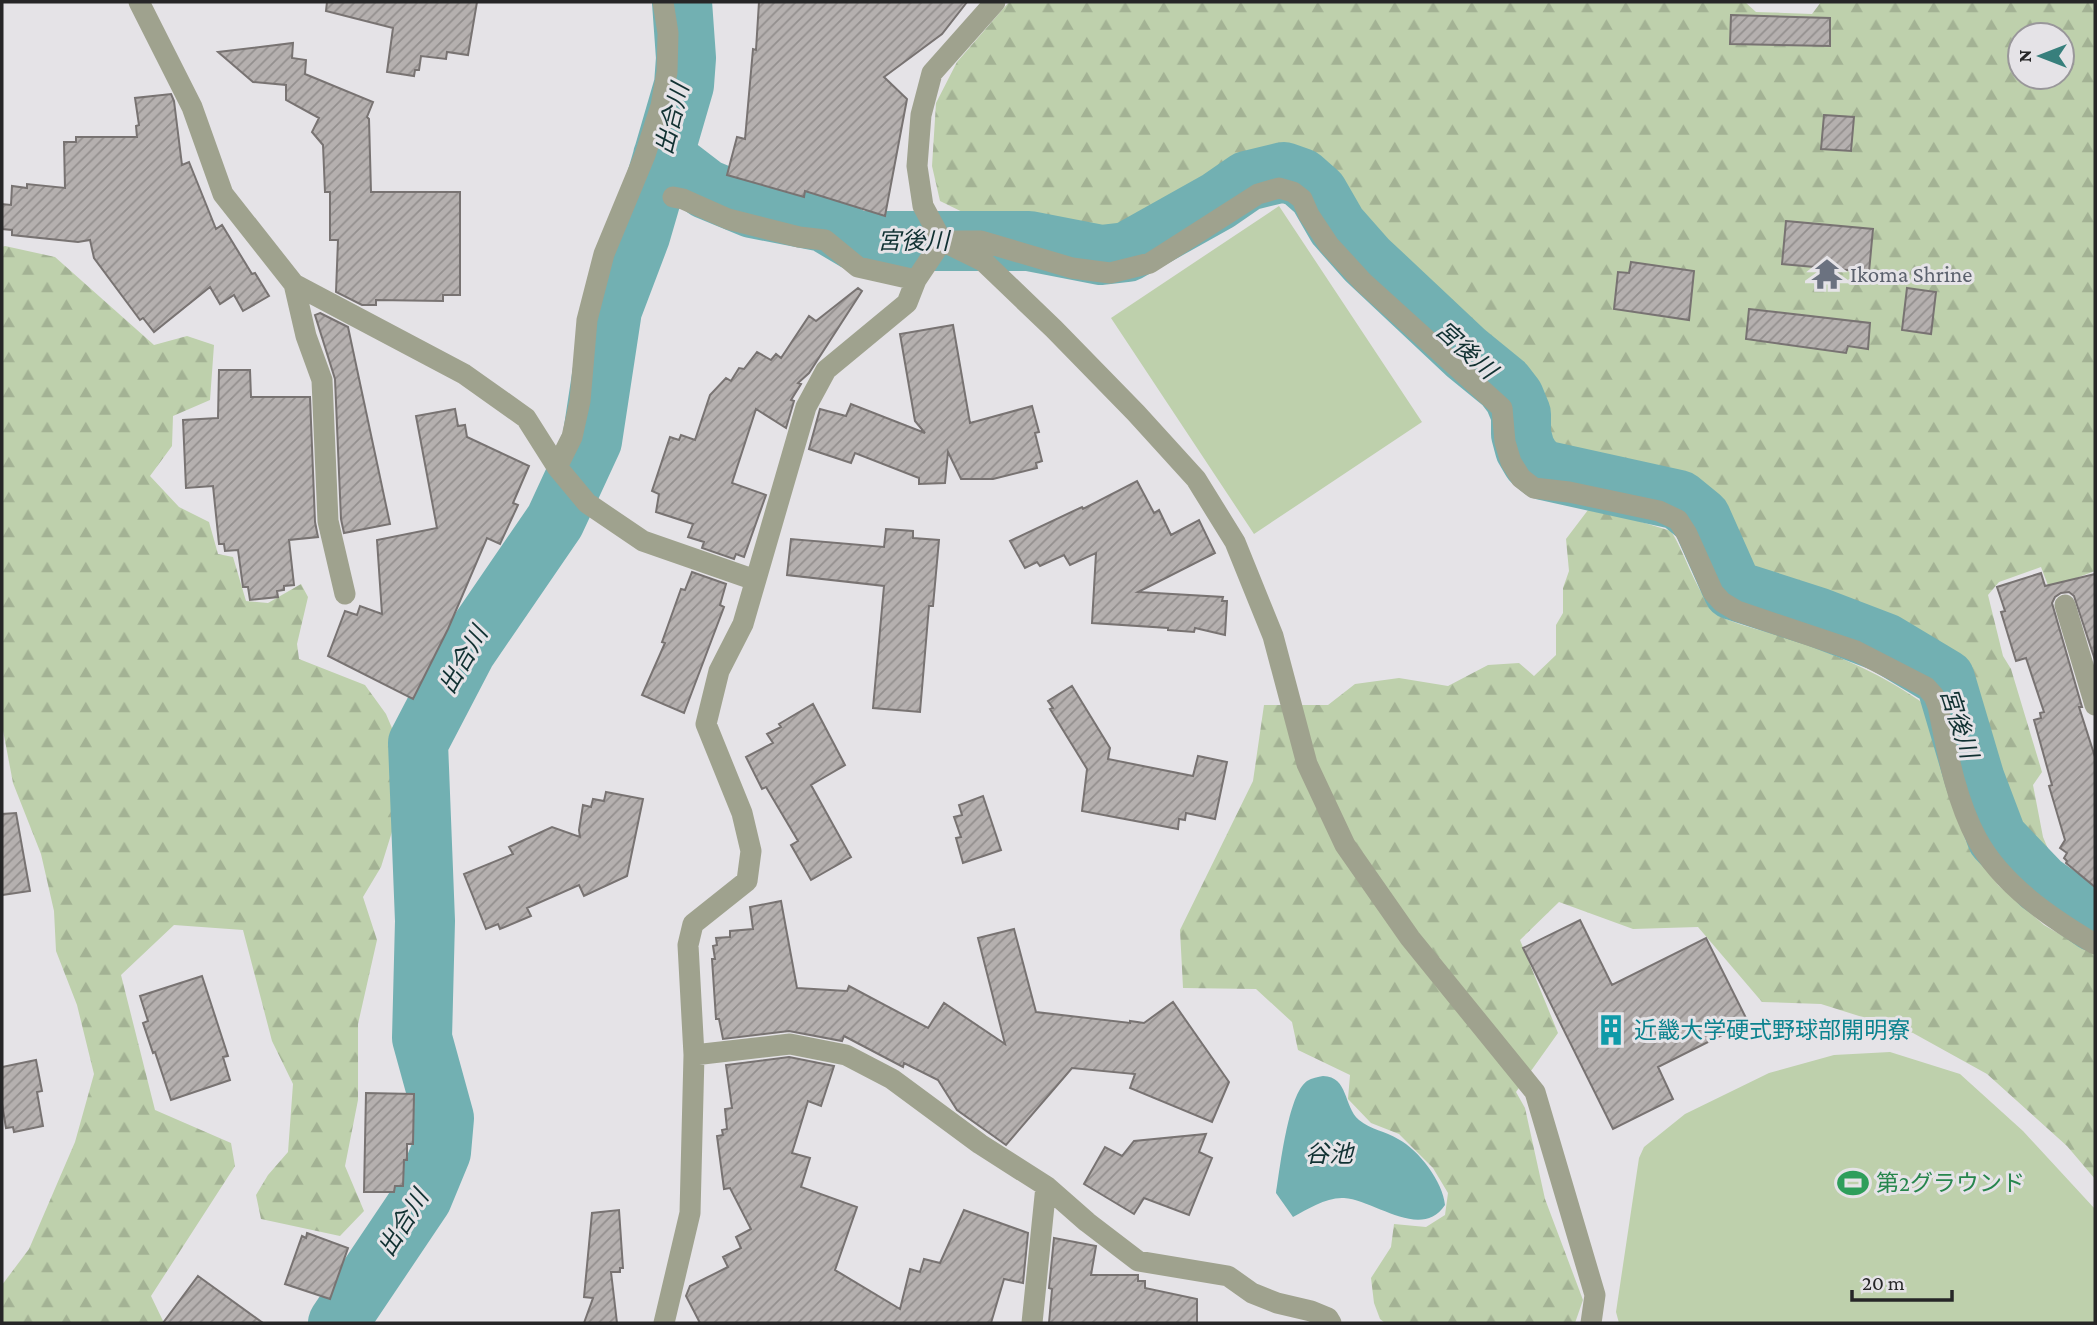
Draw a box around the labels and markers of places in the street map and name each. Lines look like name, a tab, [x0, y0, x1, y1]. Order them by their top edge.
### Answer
temple icon: Ikoma Shrine	[1810, 257, 1844, 291]
place label: Ikoma Shrine	[1850, 261, 1972, 287]
building icon: 近畿大学硬式野球部開明寮	[1594, 1013, 1628, 1047]
place label: 近畿大学硬式野球部開明寮	[1634, 1017, 1910, 1043]
sports icon: 第2グラウンド	[1836, 1166, 1870, 1200]
place label: 第2グラウンド	[1876, 1170, 2025, 1196]

